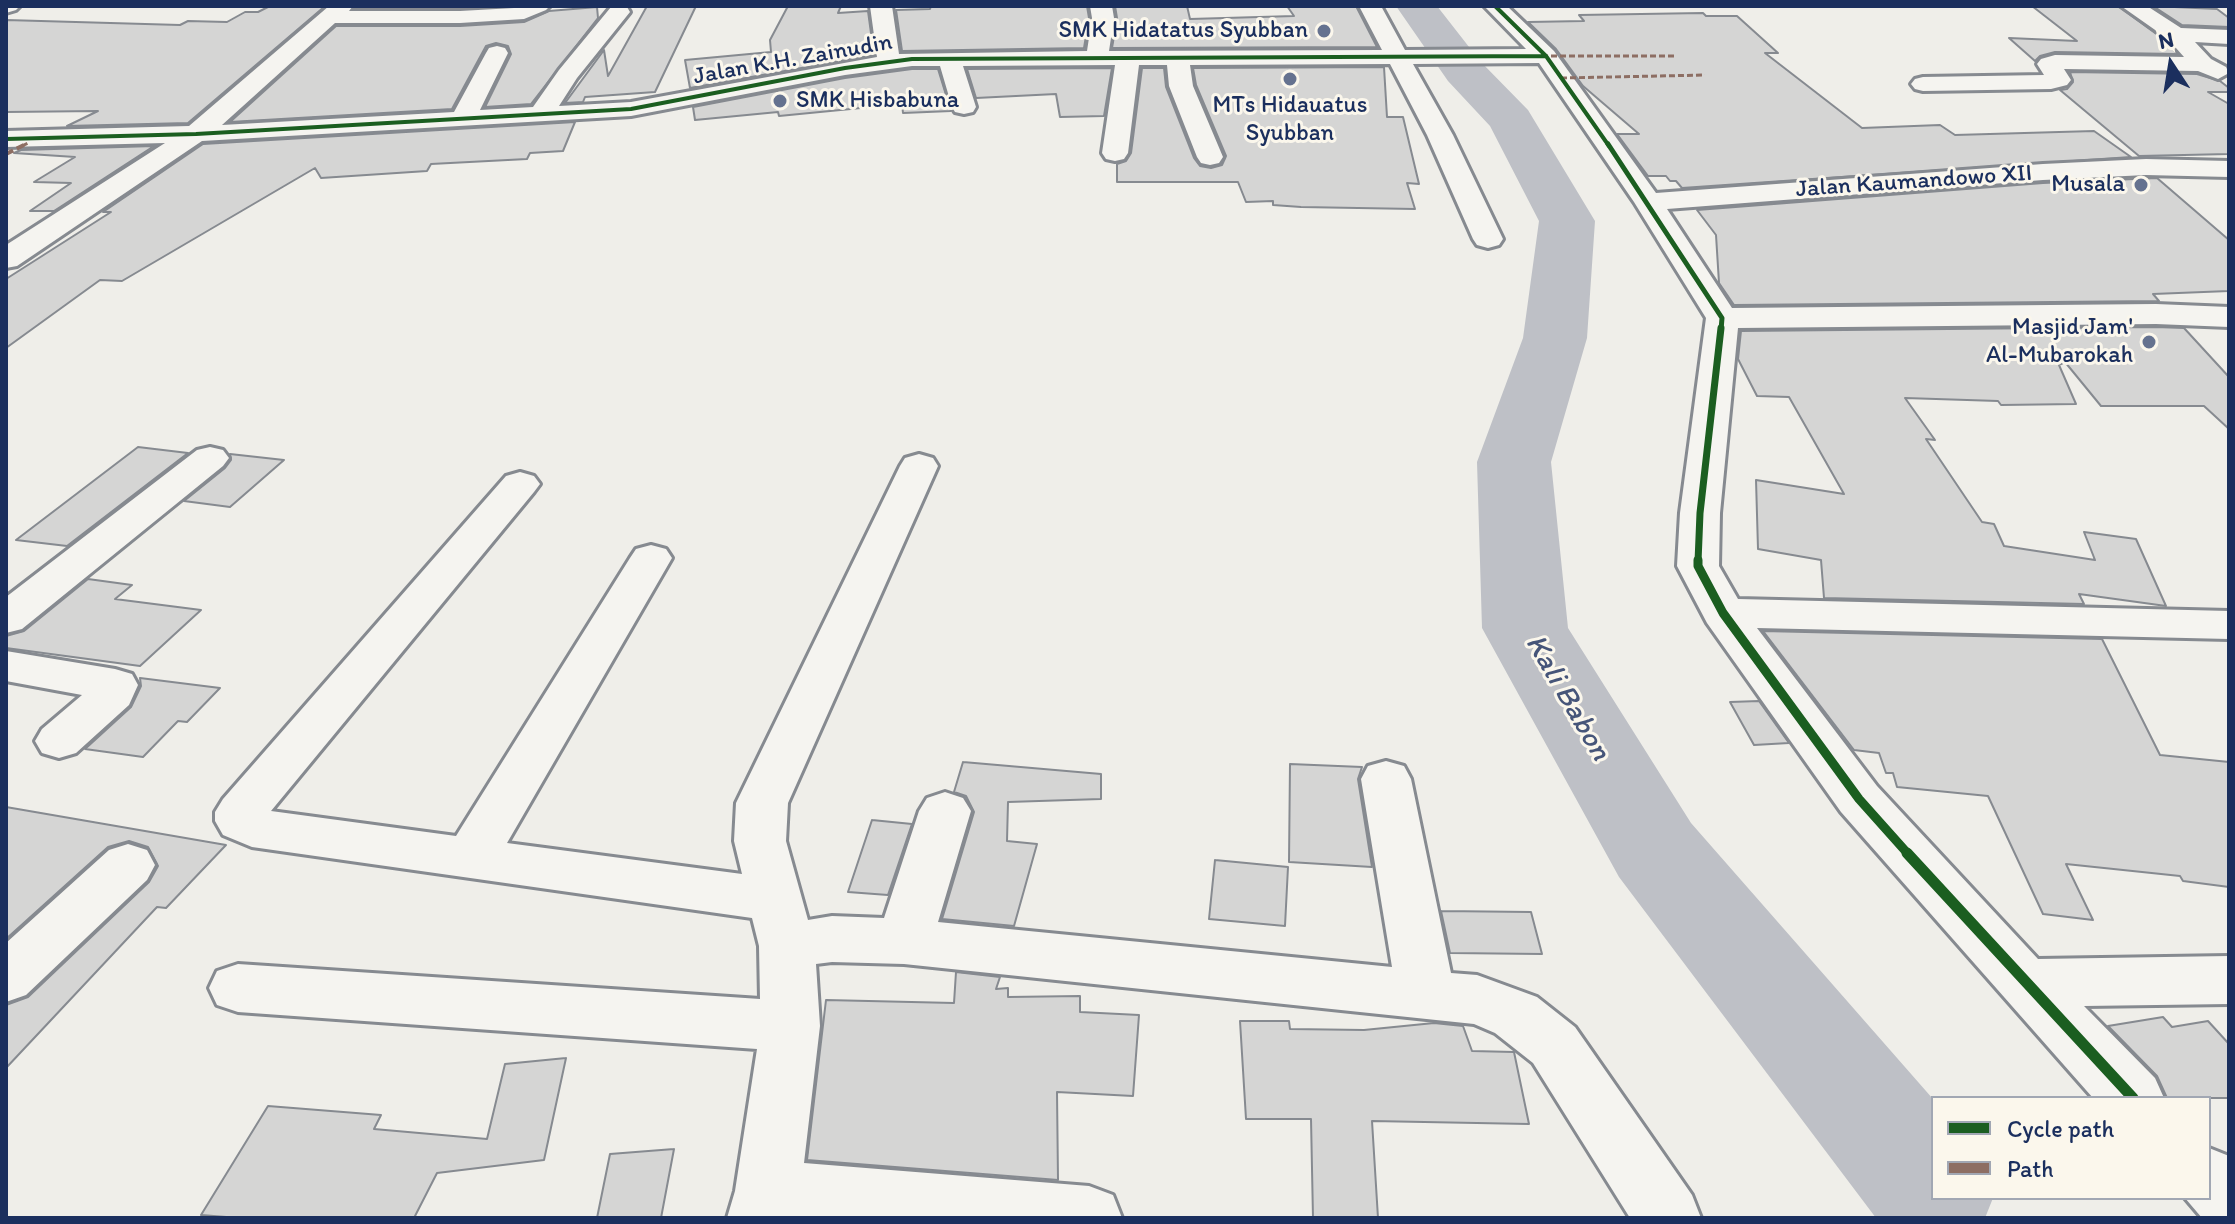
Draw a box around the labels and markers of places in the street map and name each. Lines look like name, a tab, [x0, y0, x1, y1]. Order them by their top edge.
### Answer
place label: SMK Hidatatus Syubban	[1059, 17, 1308, 45]
marker: SMK Hidatatus Syubban	[1315, 22, 1333, 40]
marker: MTs Hidauatus Syubban	[1281, 70, 1299, 88]
place label: SMK Hisbabuna	[796, 87, 959, 115]
marker: SMK Hisbabuna	[771, 92, 789, 110]
place label: MTs Hidauatus Syubban	[1213, 92, 1367, 148]
place label: Musala	[2051, 171, 2125, 199]
marker: Musala	[2132, 176, 2150, 194]
place label: Masjid Jam' Al-Mubarokah	[1986, 314, 2133, 370]
marker: Masjid Jam' Al-Mubarokah	[2140, 333, 2158, 351]

